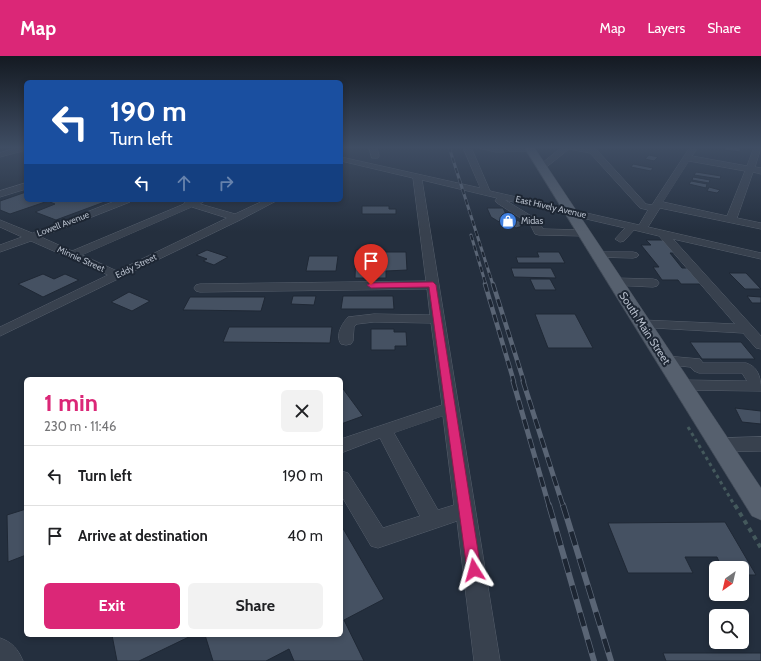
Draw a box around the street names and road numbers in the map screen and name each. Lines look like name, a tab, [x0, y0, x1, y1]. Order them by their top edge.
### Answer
street label: East Hively Avenue	[515, 193, 588, 220]
street label: Lowell Avenue	[35, 208, 91, 239]
street label: Minnie Street	[56, 243, 107, 274]
street label: Eddy Street	[113, 251, 158, 280]
street label: South Main Street	[616, 289, 674, 367]

